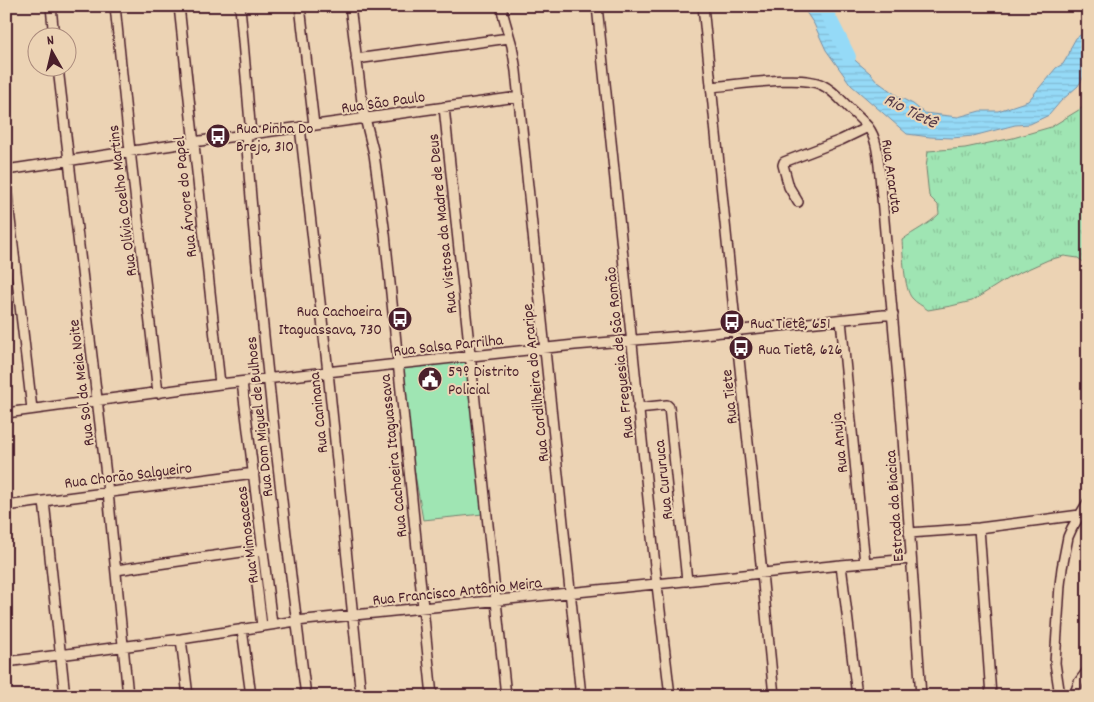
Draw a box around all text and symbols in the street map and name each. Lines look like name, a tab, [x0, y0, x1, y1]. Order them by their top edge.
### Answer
north arrow	[28, 28, 78, 78]
text: N	[46, 31, 55, 51]
street label: Rua São Paulo	[340, 86, 427, 121]
water label: Rio Tietê	[879, 88, 942, 137]
place label: Rua Pinha Do Brejo, 310	[236, 118, 313, 159]
street label: Rua Olívia Coelho Martins	[103, 123, 144, 278]
bus stop icon: Rua Pinha Do Brejo, 310	[205, 123, 231, 149]
street label: Rua Vistosa da Madre de Deus	[423, 132, 464, 315]
street label: Rua Árvore do Papel	[169, 135, 204, 258]
street label: Rua Araruta	[874, 138, 907, 215]
street label: Rua Freguesia de São Romão	[600, 266, 641, 440]
place label: Rua Cachoeira Itaguassava, 730	[278, 301, 382, 342]
street label: Rua Cordilheira do Araripe	[517, 302, 556, 463]
bus stop icon: Rua Cachoeira Itaguassava, 730	[387, 306, 413, 332]
bus stop icon: Rua Tietê, 651	[719, 309, 745, 335]
place label: Rua Tietê, 651	[750, 313, 830, 336]
street label: Rua Sol da Meia Noite	[63, 318, 102, 447]
street label: Rua Salsa Parrilha	[392, 329, 505, 364]
street label: Rua Dom Miguel de Bulhoes	[241, 335, 280, 498]
bus stop icon: Rua Tietê, 626	[728, 335, 754, 361]
place label: Rua Tietê, 626	[758, 339, 843, 362]
place label: 59º Distrito Policial	[448, 361, 519, 402]
public building icon: 59º Distrito Policial	[417, 366, 443, 392]
street label: Rua Tiete	[716, 368, 745, 425]
street label: Rua Caninana	[304, 371, 335, 454]
street label: Rua Cachoeira Itaguassava	[374, 372, 415, 539]
street label: Rua Anuja	[826, 411, 855, 474]
street label: Rua Cururuca	[649, 438, 680, 521]
street label: Estrada da Biacica	[880, 449, 911, 562]
street label: Rua Chorão Salgueiro	[63, 457, 193, 496]
street label: Rua Mimosaceas	[231, 484, 266, 585]
street label: Rua Francisco Antônio Meira	[371, 572, 544, 613]

